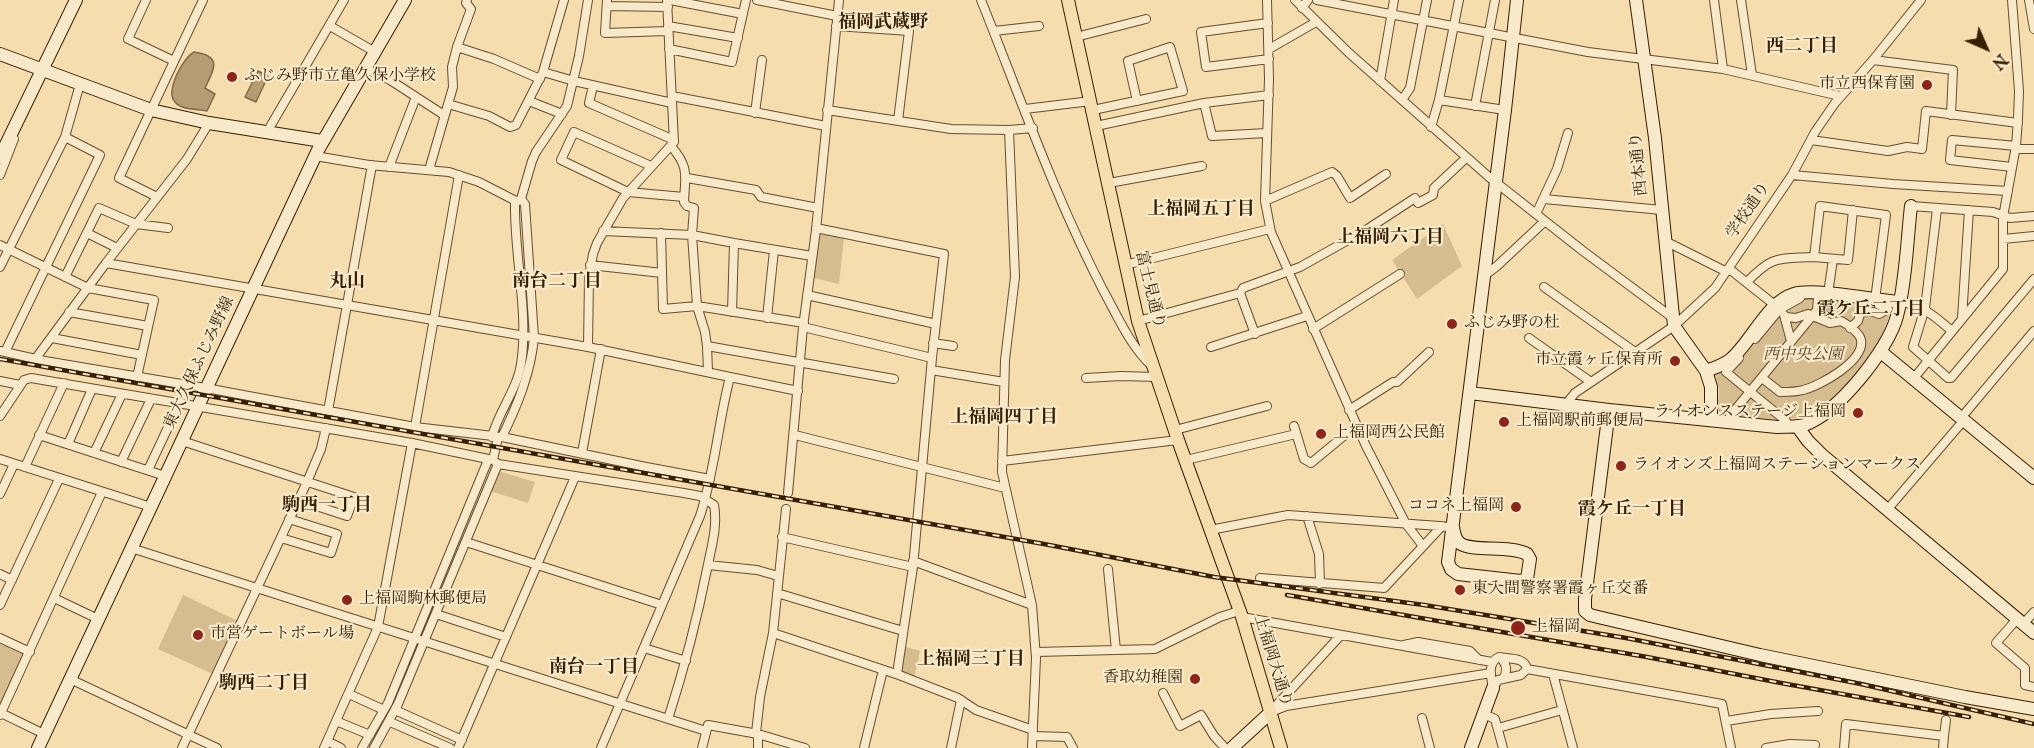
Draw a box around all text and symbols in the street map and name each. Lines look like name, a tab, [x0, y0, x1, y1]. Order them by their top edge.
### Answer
district label: 福岡武蔵野	[838, 12, 928, 34]
north arrow	[1956, 18, 2016, 78]
district label: 西二丁目	[1766, 36, 1838, 58]
text: N	[1987, 49, 2011, 73]
place label: ふじみ野市立亀久保小学校	[244, 67, 436, 87]
marker: ふじみ野市立亀久保小学校	[225, 70, 239, 84]
place label: 市立西保育園	[1819, 75, 1915, 95]
marker: 市立西保育園	[1920, 78, 1934, 92]
street label: 西本通り	[1627, 131, 1653, 197]
street label: 学校通り	[1723, 179, 1775, 243]
district label: 上福岡五丁目	[1147, 199, 1255, 221]
district label: 上福岡六丁目	[1336, 227, 1444, 249]
street label: 富士見通り	[1130, 249, 1168, 331]
district label: 丸山	[329, 271, 365, 293]
district label: 南台二丁目	[512, 271, 602, 293]
street label: 東大久保ふじみ野線	[161, 294, 239, 432]
district label: 霞ケ丘二丁目	[1817, 299, 1925, 321]
place label: ふじみ野の杜	[1464, 314, 1560, 334]
marker: ふじみ野の杜	[1445, 317, 1459, 331]
park label: 西中央公園	[1763, 346, 1843, 366]
place label: 市立霞ヶ丘保育所	[1535, 351, 1663, 371]
marker: 市立霞ヶ丘保育所	[1668, 354, 1682, 368]
place label: ライオンスステージ上福岡	[1654, 403, 1846, 423]
marker: ライオンスステージ上福岡	[1851, 406, 1865, 420]
district label: 上福岡四丁目	[950, 407, 1058, 429]
place label: 上福岡駅前郵便局	[1516, 412, 1644, 432]
marker: 上福岡駅前郵便局	[1497, 415, 1511, 429]
place label: 上福岡西公民館	[1333, 424, 1445, 444]
marker: 上福岡西公民館	[1314, 427, 1328, 441]
place label: ライオンズ上福岡ステーションマークス	[1633, 456, 1921, 476]
marker: ライオンズ上福岡ステーションマークス	[1614, 459, 1628, 473]
district label: 駒西一丁目	[282, 495, 372, 517]
place label: ココネ上福岡	[1408, 497, 1504, 517]
district label: 霞ケ丘一丁目	[1578, 499, 1686, 521]
marker: ココネ上福岡	[1509, 500, 1523, 514]
place label: 東入間警察署霞ヶ丘交番	[1472, 580, 1648, 600]
marker: 東入間警察署霞ヶ丘交番	[1453, 583, 1467, 597]
place label: 上福岡駒林郵便局	[359, 590, 487, 610]
marker: 上福岡駒林郵便局	[340, 593, 354, 607]
street label: 上福岡大通り	[1249, 612, 1295, 710]
place label: 上福岡	[1532, 618, 1580, 638]
marker: 上福岡	[1509, 619, 1527, 637]
place label: 市営ゲートボール場	[210, 625, 354, 645]
marker: 市営ゲートボール場	[191, 628, 205, 642]
district label: 上福岡三丁目	[917, 649, 1025, 671]
district label: 南台一丁目	[549, 657, 639, 679]
place label: 香取幼稚園	[1103, 669, 1183, 689]
marker: 香取幼稚園	[1188, 672, 1202, 686]
district label: 駒西二丁目	[219, 673, 309, 695]

